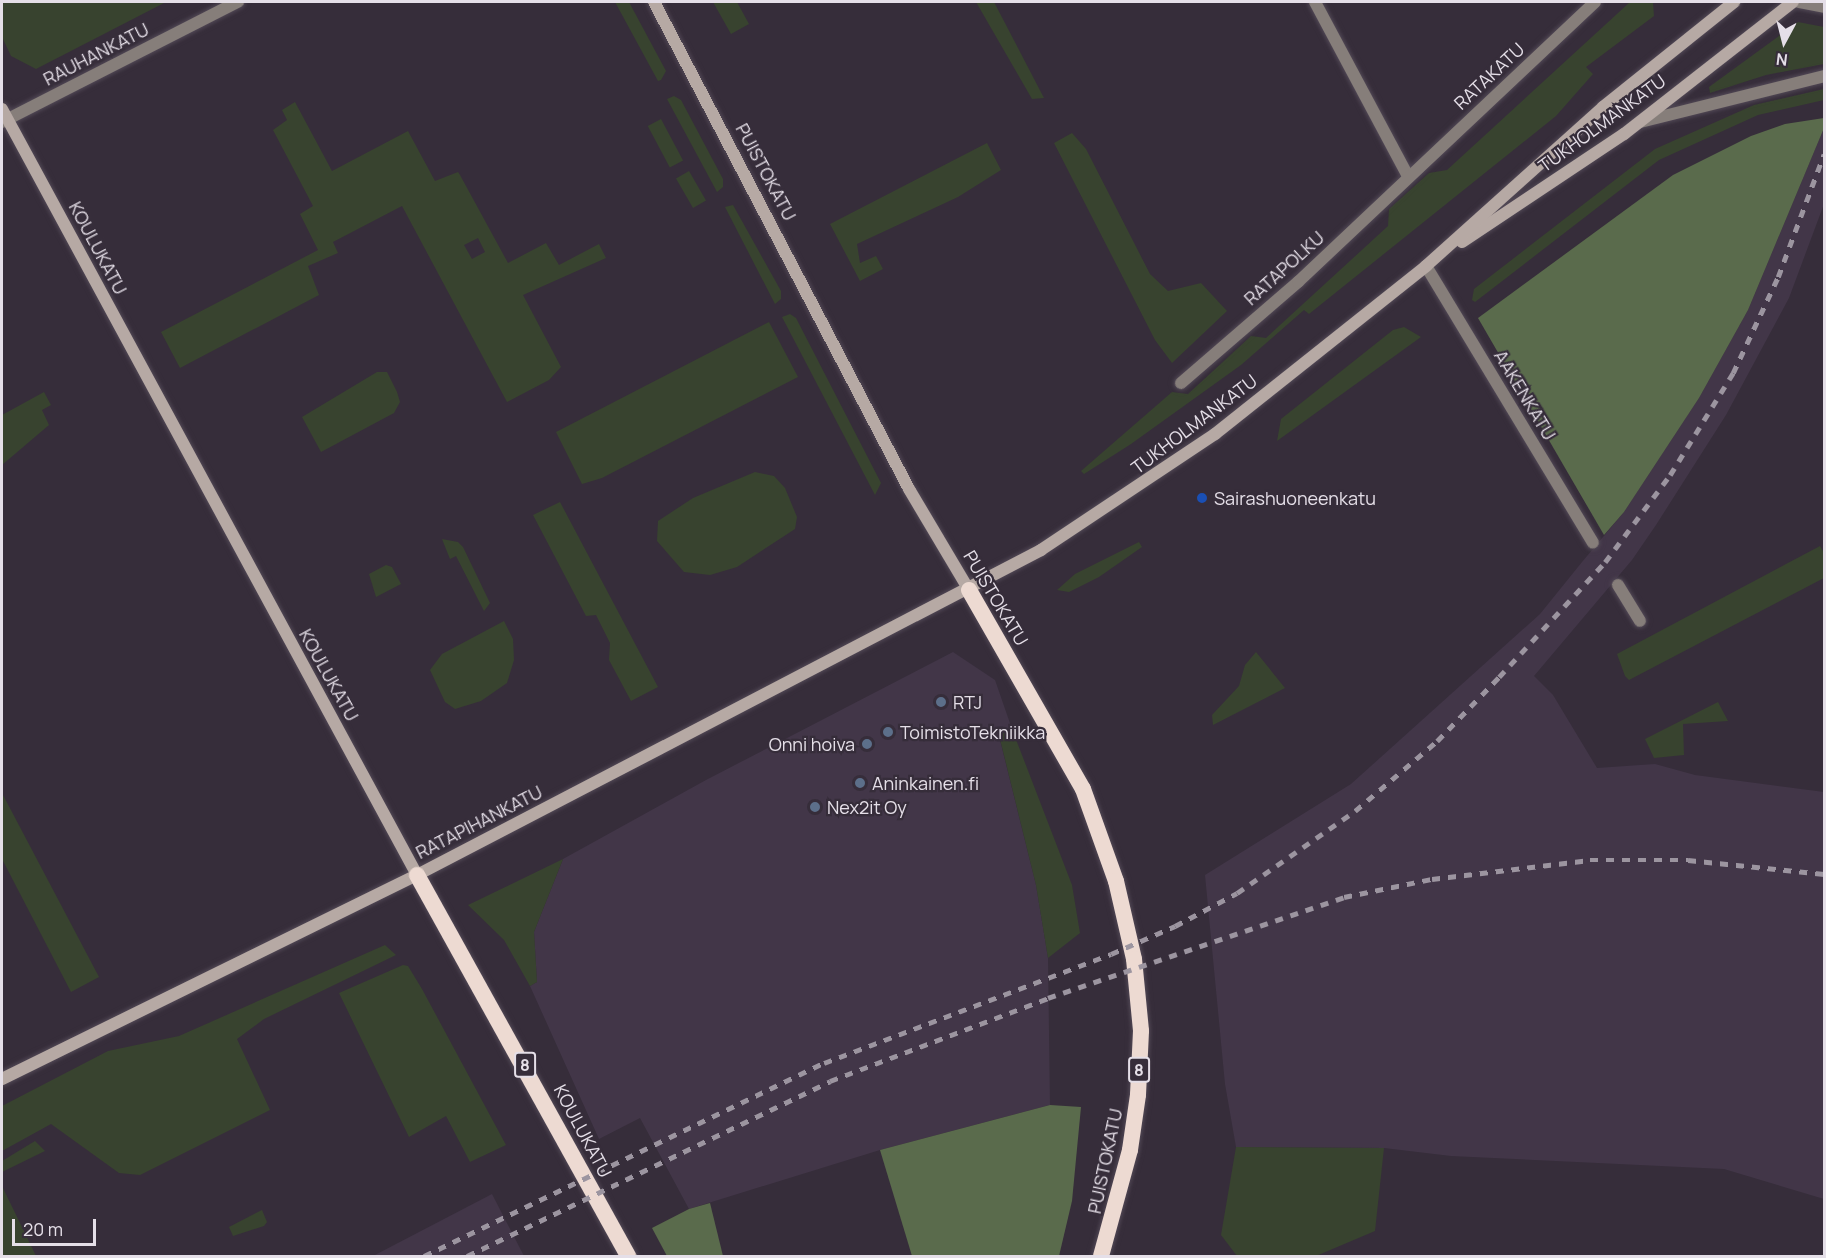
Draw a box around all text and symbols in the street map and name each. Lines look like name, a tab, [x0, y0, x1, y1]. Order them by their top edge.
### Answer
north arrow	[1754, 12, 1814, 72]
street label: RAUHANKATU	[40, 18, 152, 90]
street label: RATAKATU	[1450, 38, 1528, 114]
text: N	[1775, 48, 1789, 71]
street label: TUKHOLMANKATU	[1534, 70, 1670, 176]
street label: PUISTOKATU	[731, 120, 801, 224]
street label: KOULUKATU	[65, 198, 131, 298]
street label: RATAPOLKU	[1240, 227, 1328, 309]
street label: AAKENKATU	[1490, 346, 1560, 444]
street label: TUKHOLMANKATU	[1127, 370, 1261, 478]
place label: Sairashuoneenkatu	[1214, 487, 1376, 509]
marker: Sairashuoneenkatu	[1195, 491, 1209, 505]
street label: PUISTOKATU	[959, 547, 1033, 649]
street label: KOULUKATU	[295, 625, 363, 725]
place label: RTJ	[953, 691, 982, 713]
marker: RTJ	[934, 695, 948, 709]
place label: ToimistoTekniikka	[900, 721, 1045, 743]
marker: ToimistoTekniikka	[881, 725, 895, 739]
place label: Onni hoiva	[769, 733, 855, 755]
marker: Onni hoiva	[860, 737, 874, 751]
place label: Aninkainen.fi	[872, 772, 979, 794]
marker: Aninkainen.fi	[853, 776, 867, 790]
street label: RATAPIHANKATU	[412, 781, 546, 863]
place label: Nex2it Oy	[827, 796, 907, 818]
marker: Nex2it Oy	[808, 800, 822, 814]
road number: 8	[513, 1052, 537, 1078]
road number: 8	[1127, 1057, 1151, 1083]
street label: KOULUKATU	[550, 1081, 616, 1181]
street label: PUISTOKATU	[1083, 1106, 1127, 1216]
scale bar	[15, 1207, 99, 1245]
text: 20 m	[23, 1217, 63, 1241]

